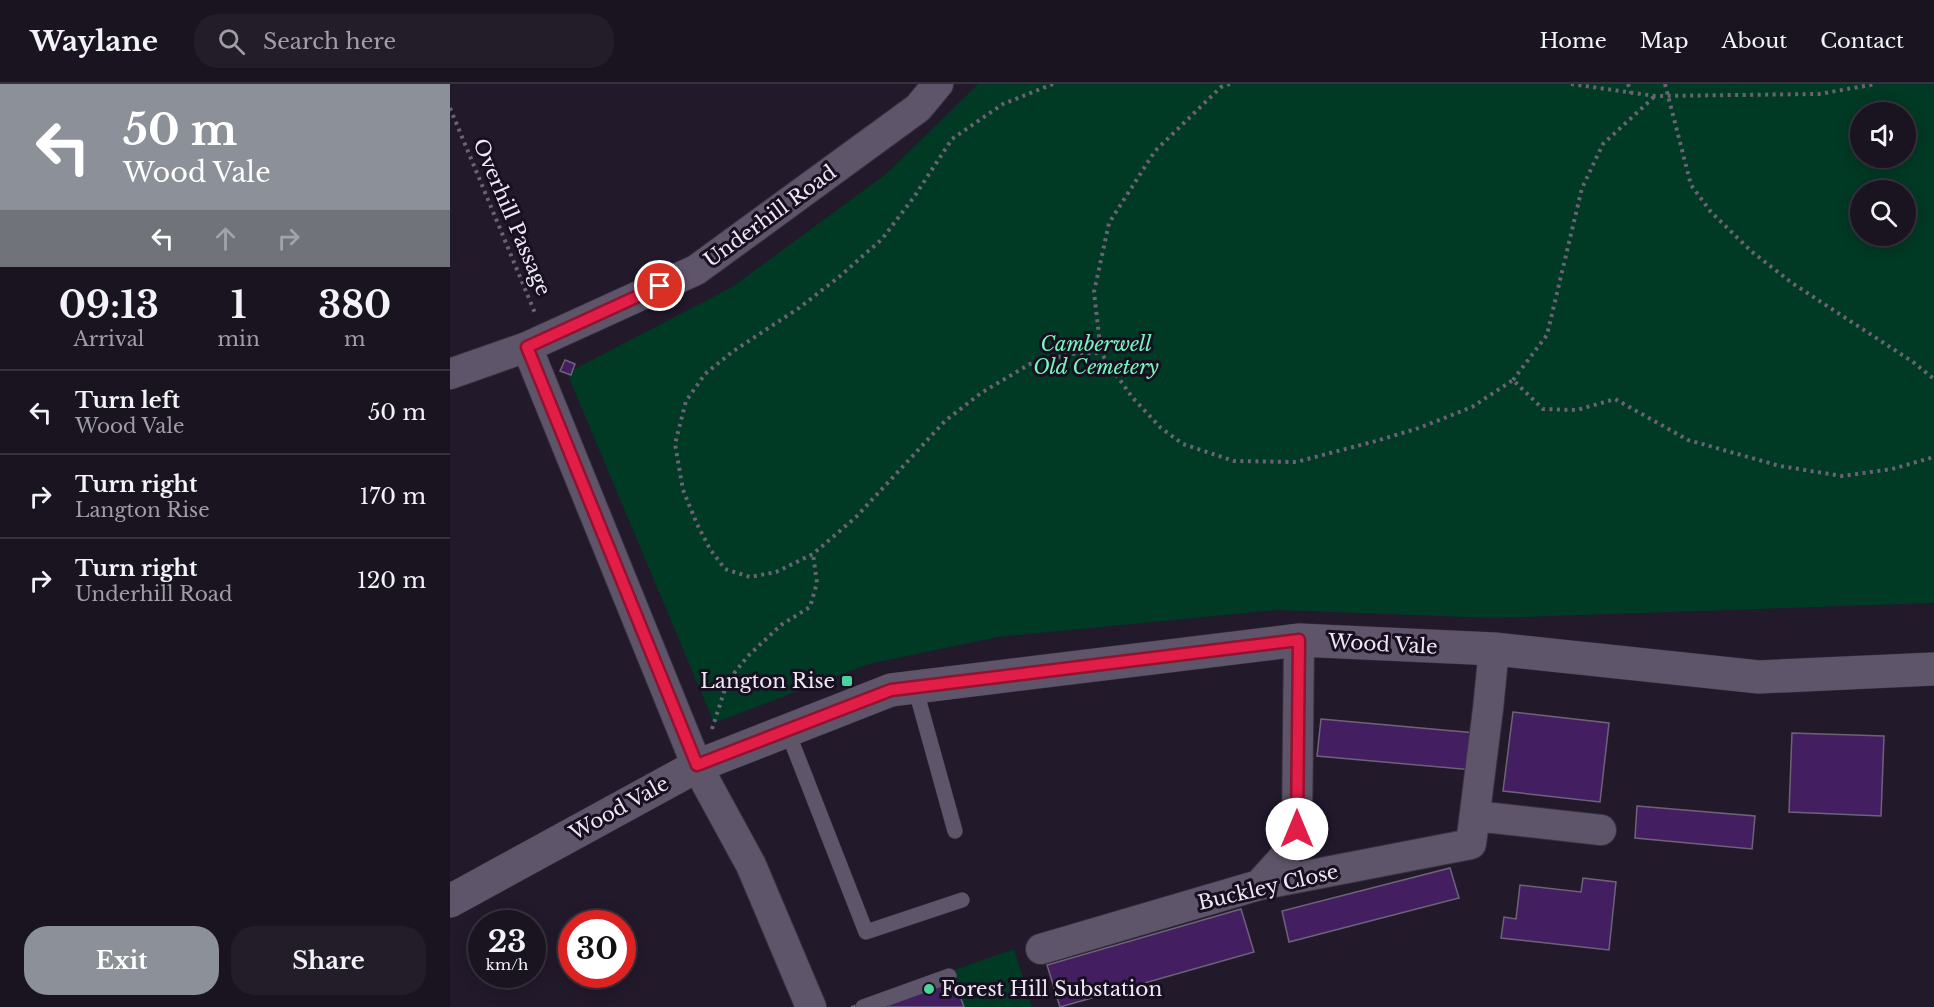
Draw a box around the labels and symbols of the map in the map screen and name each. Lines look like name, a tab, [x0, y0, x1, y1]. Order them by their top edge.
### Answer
street label: Overhill Passage	[468, 135, 556, 299]
street label: Underhill Road	[699, 160, 841, 272]
pin	[634, 260, 685, 311]
park label: Camberwell Old Cemetery	[1033, 332, 1159, 379]
street label: Wood Vale	[1327, 629, 1438, 659]
place label: Langton Rise	[700, 669, 835, 693]
marker: Langton Rise	[840, 674, 854, 688]
street label: Wood Vale	[564, 771, 673, 845]
position arrow	[1265, 797, 1329, 861]
street label: Buckley Close	[1195, 859, 1341, 915]
speed limit sign: 30	[558, 910, 636, 988]
place label: Forest Hill Substation	[941, 977, 1162, 1001]
marker: Forest Hill Substation	[922, 982, 936, 996]

